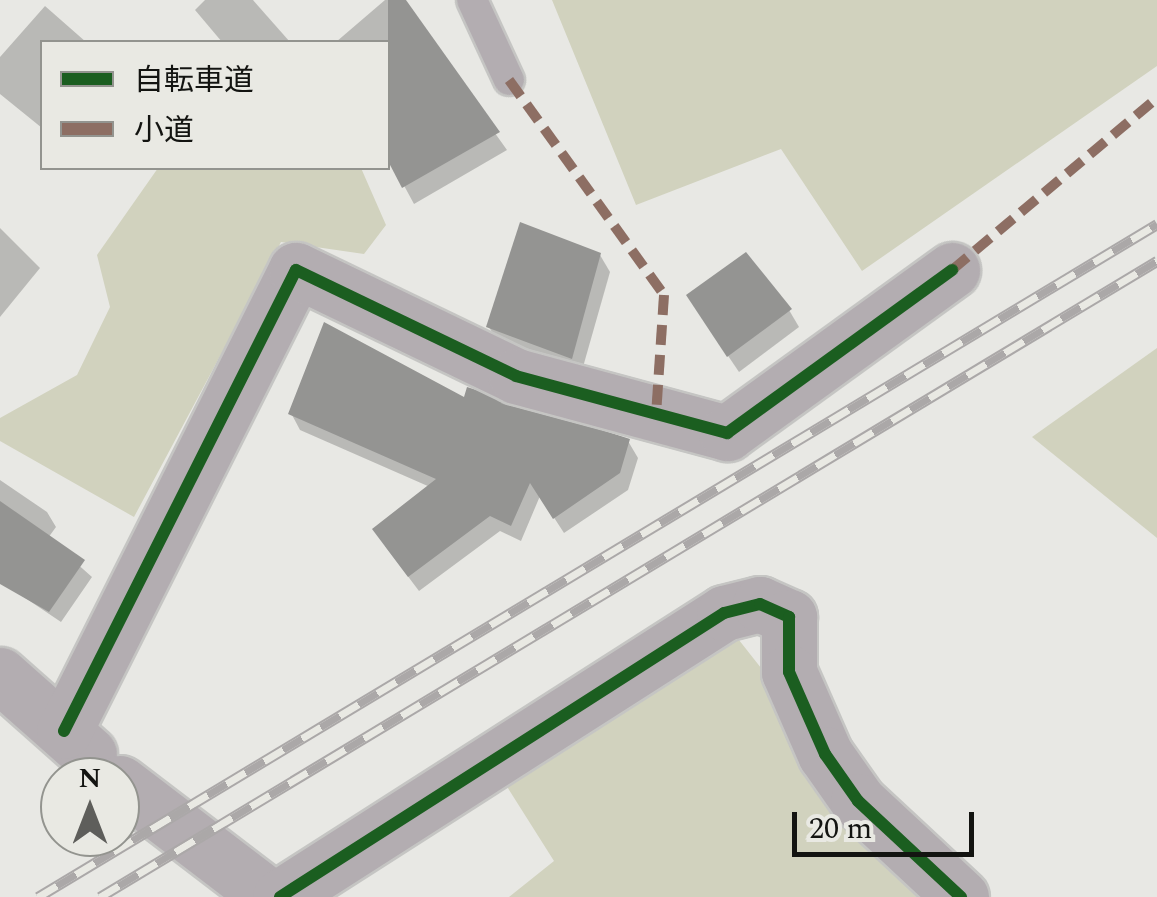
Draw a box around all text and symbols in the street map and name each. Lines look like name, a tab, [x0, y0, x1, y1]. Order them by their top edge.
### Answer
legend	[40, 40, 390, 170]
text: 自転車道	[134, 58, 254, 104]
text: 小道	[134, 108, 194, 154]
north arrow	[40, 757, 140, 857]
text: N	[79, 757, 101, 800]
scale bar	[797, 792, 980, 854]
text: 20 m	[809, 806, 872, 852]

